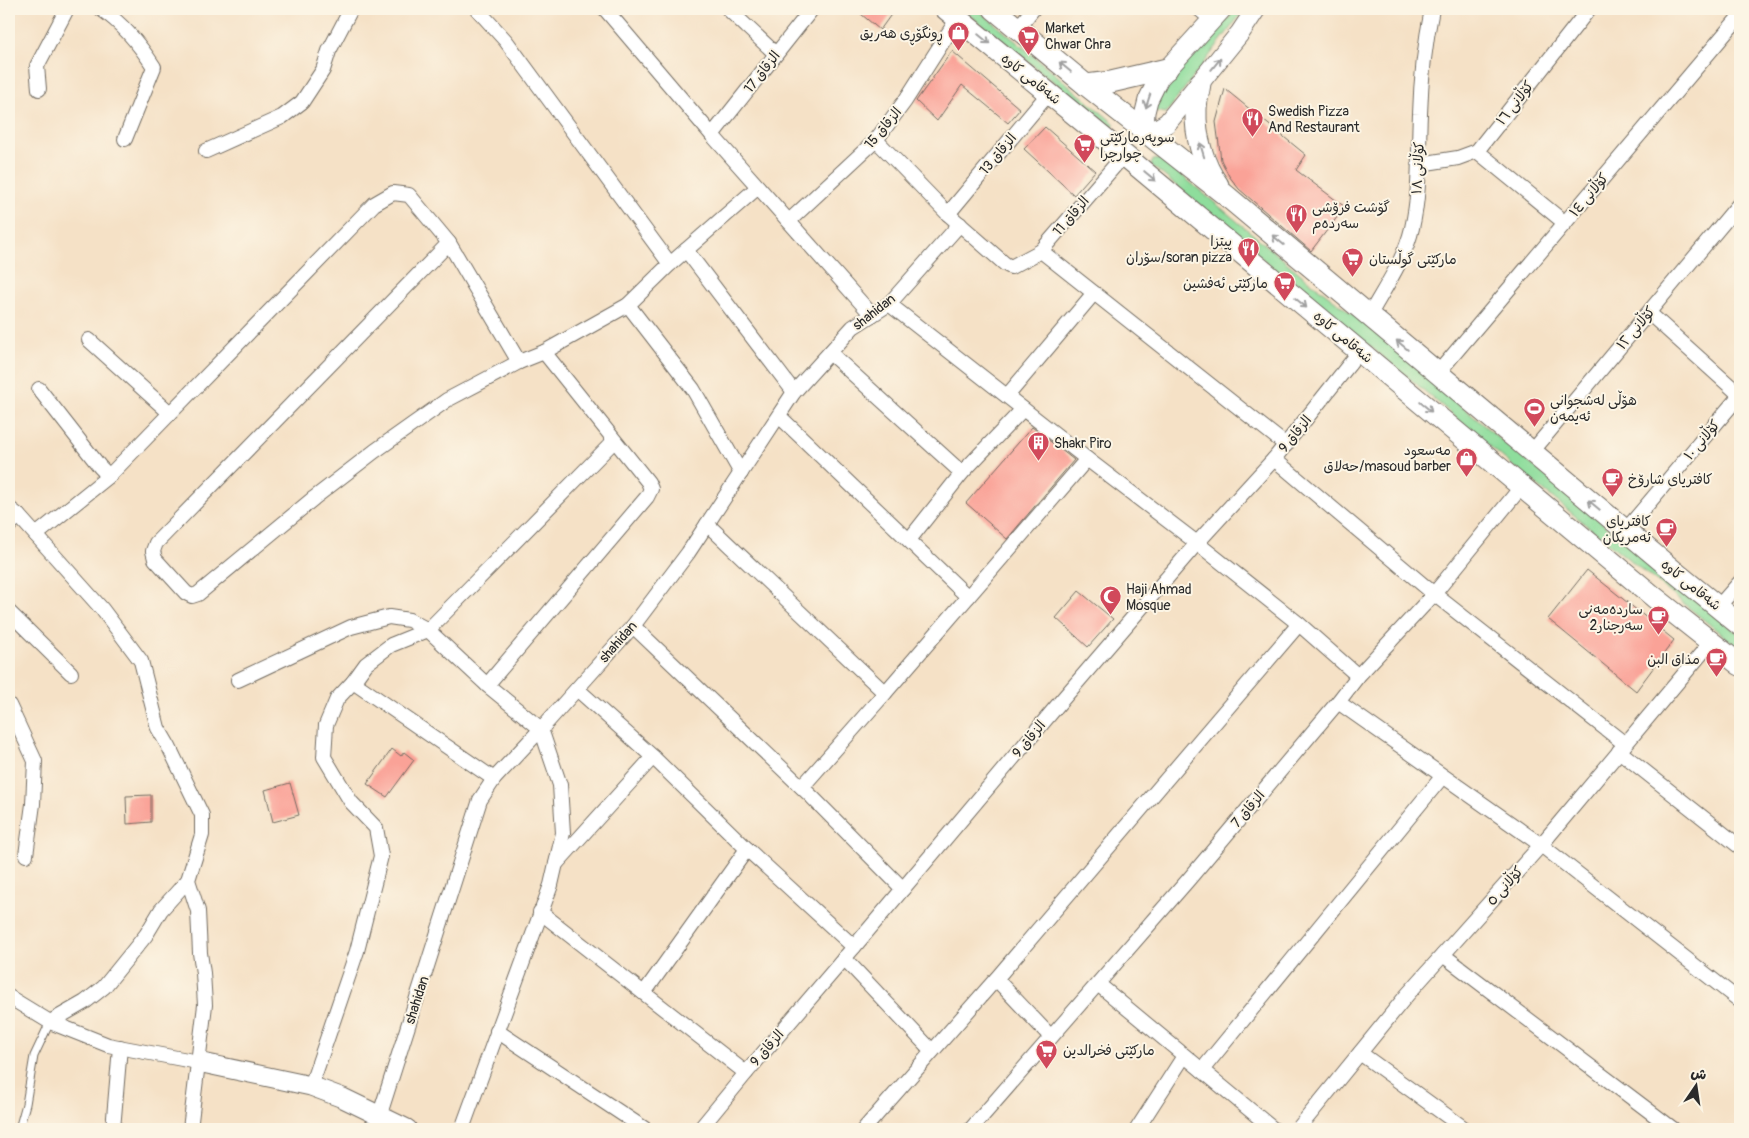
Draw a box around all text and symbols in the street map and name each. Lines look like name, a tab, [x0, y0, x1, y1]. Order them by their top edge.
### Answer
place label: Market Chwar Chra	[1045, 20, 1111, 53]
shop icon: ڕونگۆڕی هەریق	[947, 21, 971, 52]
supermarket icon: Market Chwar Chra	[1017, 24, 1041, 55]
place label: ڕونگۆڕی هەریق	[860, 25, 943, 46]
one-way arrow	[977, 34, 990, 45]
street label: الزقاق 17	[740, 48, 784, 96]
street label: شەقامی کاوە	[998, 50, 1064, 108]
one-way arrow	[1210, 58, 1221, 71]
one-way arrow	[1059, 62, 1072, 73]
street label: کۆڵانی ١٦	[1491, 76, 1537, 128]
one-way arrow	[1143, 92, 1153, 108]
place label: Swedish Pizza And Restaurant	[1268, 103, 1360, 136]
street label: الزقاق 15	[861, 104, 905, 152]
restaurant icon: Swedish Pizza And Restaurant	[1240, 107, 1264, 138]
place label: سوپەرمارکێتی چوارچرا	[1100, 129, 1175, 163]
street label: الزقاق 13	[976, 130, 1020, 178]
supermarket icon: سوپەرمارکێتی چوارچرا	[1072, 133, 1096, 164]
street label: کۆڵانی ١٨	[1406, 141, 1428, 195]
one-way arrow	[1196, 143, 1206, 159]
street label: کۆڵانی ١٤	[1564, 168, 1612, 220]
one-way arrow	[1143, 170, 1156, 182]
street label: الزقاق 11	[1049, 193, 1093, 239]
place label: گۆشت فرۆشی سەردەم	[1312, 199, 1390, 234]
restaurant icon: گۆشت فرۆشی سەردەم	[1284, 203, 1308, 234]
place label: پیتزا سۆران/soran pizza	[1126, 233, 1232, 266]
one-way arrow	[1272, 235, 1285, 246]
restaurant icon: پیتزا سۆران/soran pizza	[1236, 237, 1260, 268]
supermarket icon: مارکێتی گوڵستان	[1341, 247, 1365, 278]
place label: مارکێتی گوڵستان	[1369, 249, 1457, 268]
supermarket icon: مارکێتی ئەفشین	[1272, 271, 1296, 302]
place label: مارکێتی ئەفشین	[1183, 275, 1268, 292]
street label: shahidan	[849, 290, 899, 334]
one-way arrow	[1295, 297, 1308, 308]
street label: کۆڵانی ١٢	[1612, 302, 1659, 353]
street label: شەقامی کاوە	[1310, 307, 1376, 367]
one-way arrow	[1396, 339, 1409, 350]
place label: هۆڵی لەشجوانی ئەیمەن	[1550, 390, 1637, 425]
sports icon: هۆڵی لەشجوانی ئەیمەن	[1522, 396, 1546, 427]
one-way arrow	[1419, 401, 1432, 412]
street label: الزقاق 9	[1275, 412, 1315, 456]
street label: کۆڵانی ١٠	[1679, 415, 1724, 464]
building icon: Shakr Piro	[1026, 431, 1050, 462]
place label: Shakr Piro	[1054, 435, 1112, 452]
place label: مەسعود حەلاق/masoud barber	[1324, 442, 1451, 475]
shop icon: مەسعود حەلاق/masoud barber	[1455, 446, 1479, 477]
cafe icon: کافتریای شارۆخ	[1600, 467, 1624, 498]
place label: کافتریای شارۆخ	[1628, 471, 1713, 489]
one-way arrow	[1588, 499, 1601, 510]
place label: کافتریای ئەمریکان	[1603, 513, 1651, 546]
cafe icon: کافتریای ئەمریکان	[1655, 517, 1679, 548]
street label: شەقامی کاوە	[1658, 556, 1724, 614]
place label: Haji Ahmad Mosque	[1126, 581, 1192, 614]
mosque icon: Haji Ahmad Mosque	[1098, 585, 1122, 616]
place label: ساردەمەنی سەرجنار2	[1579, 601, 1643, 634]
cafe icon: ساردەمەنی سەرجنار2	[1647, 605, 1671, 636]
street label: shahidan	[595, 618, 641, 666]
cafe icon: مذاق البن	[1704, 647, 1728, 678]
place label: مذاق البن	[1647, 651, 1700, 668]
street label: الزقاق 9	[1009, 717, 1049, 761]
street label: الزقاق 7	[1228, 787, 1268, 831]
street label: کۆڵانی ٥	[1482, 862, 1527, 909]
street label: shahidan	[401, 974, 433, 1026]
street label: الزقاق 9	[746, 1026, 788, 1070]
supermarket icon: مارکێتی فخرالدین	[1035, 1038, 1059, 1069]
place label: مارکێتی فخرالدین	[1063, 1042, 1155, 1059]
north arrow	[1672, 1060, 1722, 1110]
text: ش	[1689, 1064, 1708, 1084]

